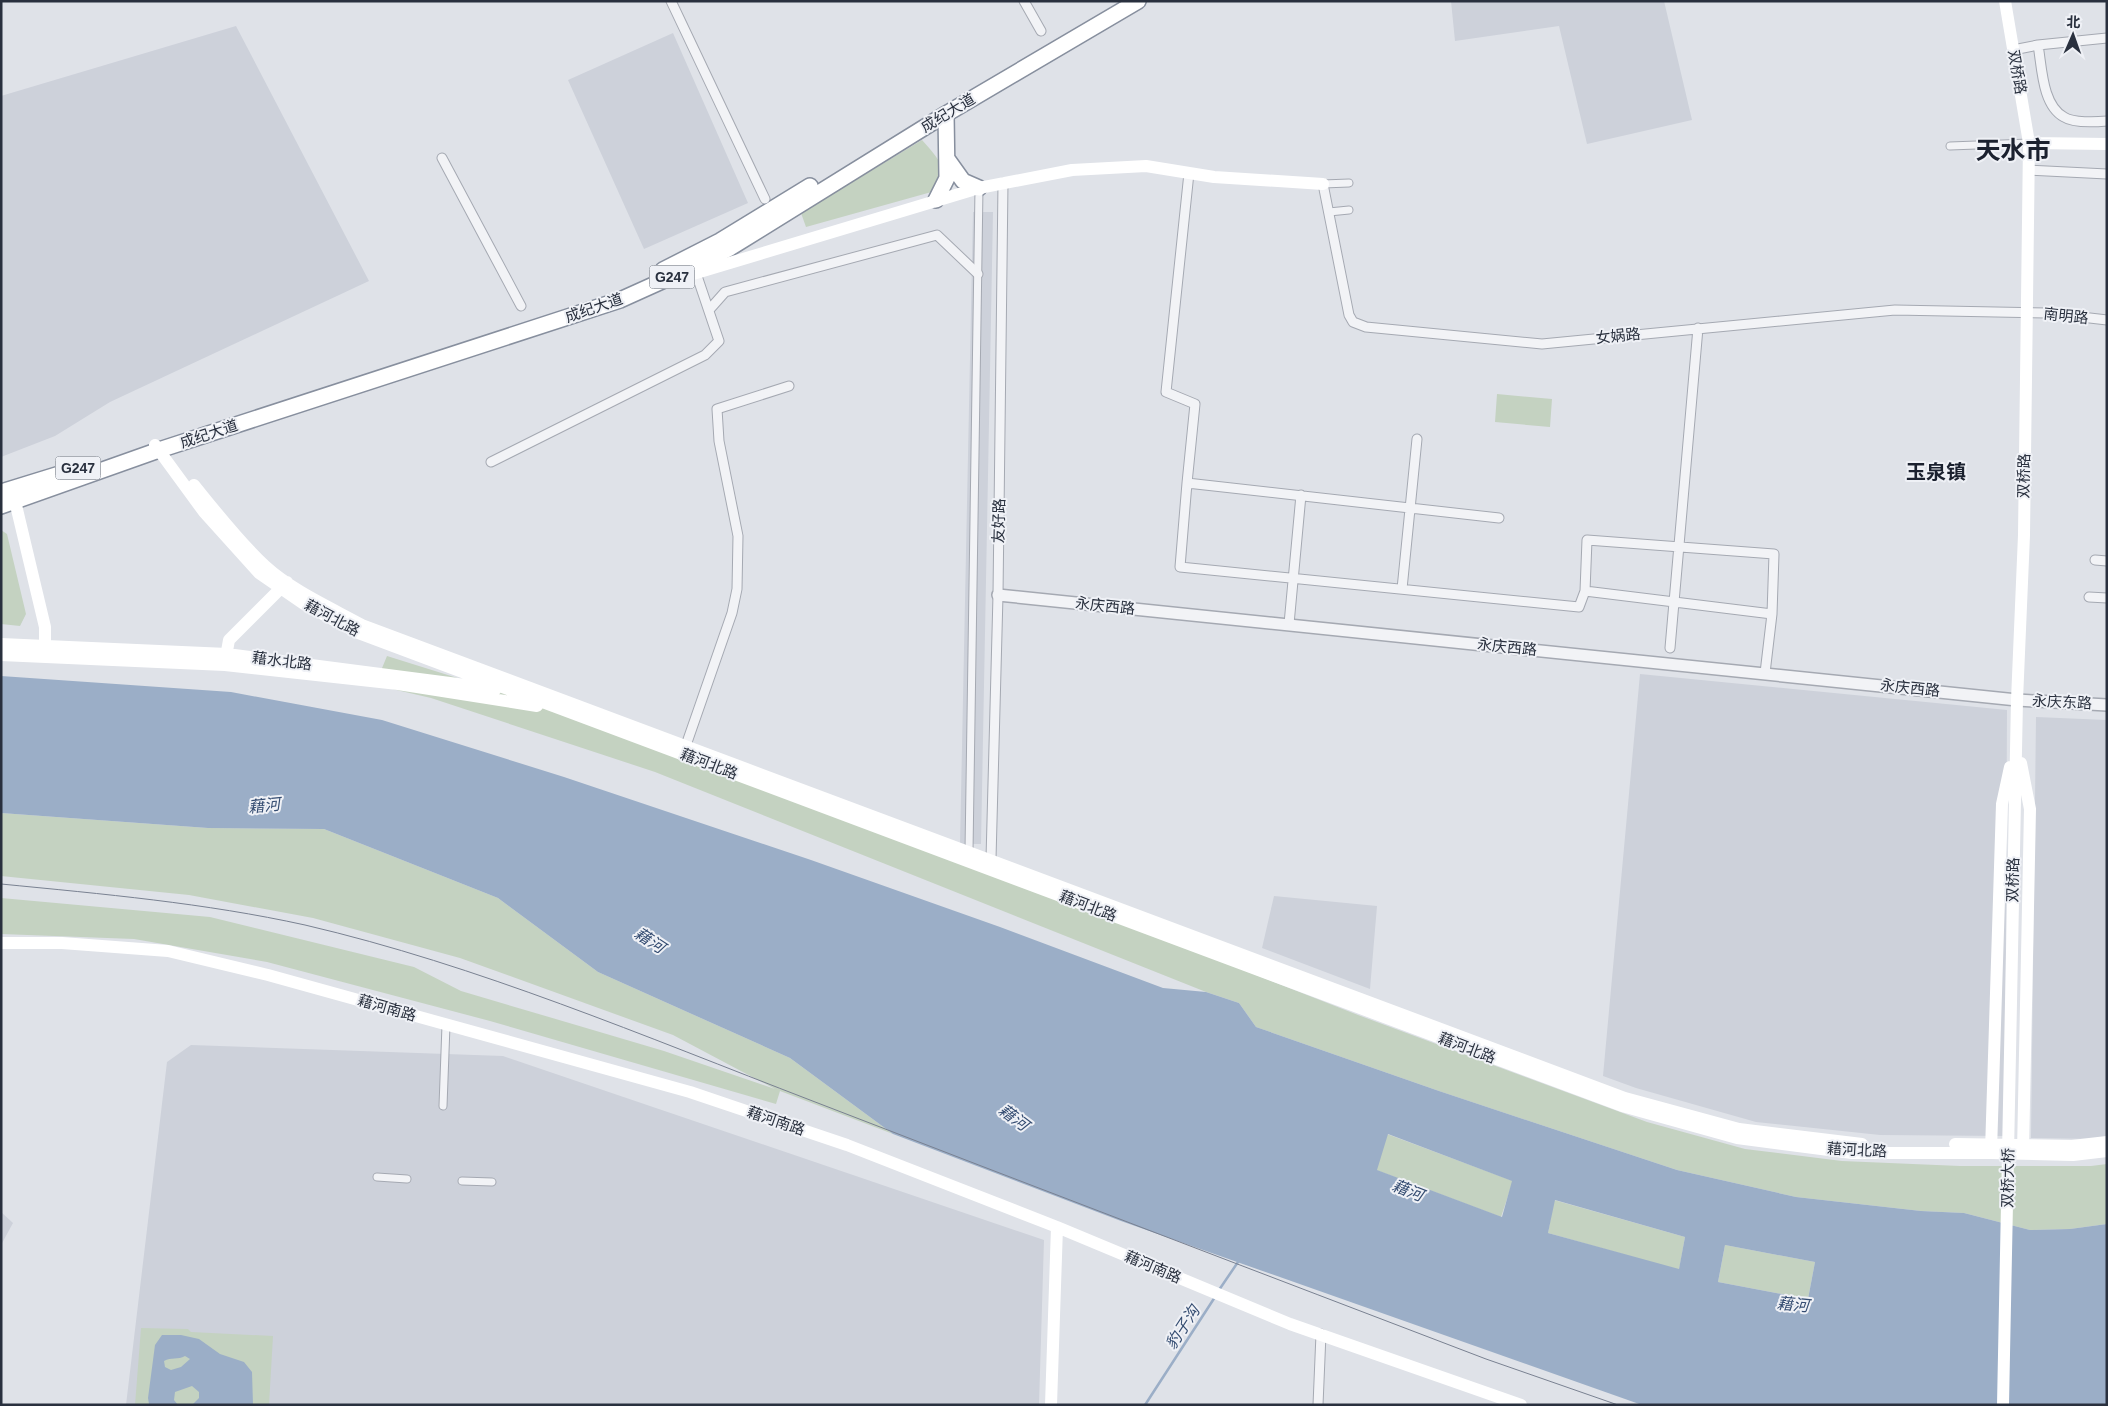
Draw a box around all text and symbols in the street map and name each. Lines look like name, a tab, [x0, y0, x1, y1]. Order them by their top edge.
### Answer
north arrow	[2048, 10, 2098, 60]
text: 北	[2066, 14, 2081, 30]
street label: 双桥路	[2005, 48, 2030, 96]
street label: 成纪大道	[918, 90, 978, 135]
district label: 天水市	[1975, 136, 2051, 164]
road number: G247	[650, 266, 694, 288]
street label: 成纪大道	[563, 290, 625, 325]
street label: 南明路	[2043, 305, 2089, 326]
street label: 女娲路	[1595, 325, 1641, 346]
street label: 成纪大道	[178, 416, 240, 451]
street label: 双桥路	[2015, 453, 2032, 499]
road number: G247	[56, 456, 100, 479]
district label: 玉泉镇	[1906, 461, 1966, 483]
street label: 友好路	[990, 498, 1007, 544]
street label: 永庆西路	[1074, 594, 1136, 617]
street label: 藉河北路	[302, 596, 363, 639]
street label: 永庆西路	[1476, 635, 1538, 658]
street label: 藉水北路	[251, 648, 313, 673]
street label: 永庆西路	[1879, 676, 1941, 699]
street label: 永庆东路	[2032, 691, 2092, 712]
street label: 藉河北路	[678, 745, 740, 782]
water label: 藉河	[247, 795, 284, 816]
street label: 双桥路	[2004, 857, 2021, 903]
street label: 藉河北路	[1057, 887, 1119, 924]
water label: 藉河	[632, 925, 670, 958]
street label: 藉河南路	[356, 991, 418, 1024]
street label: 藉河北路	[1436, 1029, 1498, 1066]
water label: 藉河	[996, 1101, 1034, 1136]
street label: 藉河南路	[745, 1103, 807, 1138]
street label: 藉河北路	[1827, 1139, 1887, 1160]
street label: 双桥大桥	[1998, 1148, 2017, 1208]
water label: 藉河	[1390, 1177, 1429, 1205]
street label: 藉河南路	[1122, 1247, 1184, 1286]
water label: 藉河	[1776, 1295, 1813, 1315]
water label: 豹子沟	[1162, 1301, 1204, 1352]

